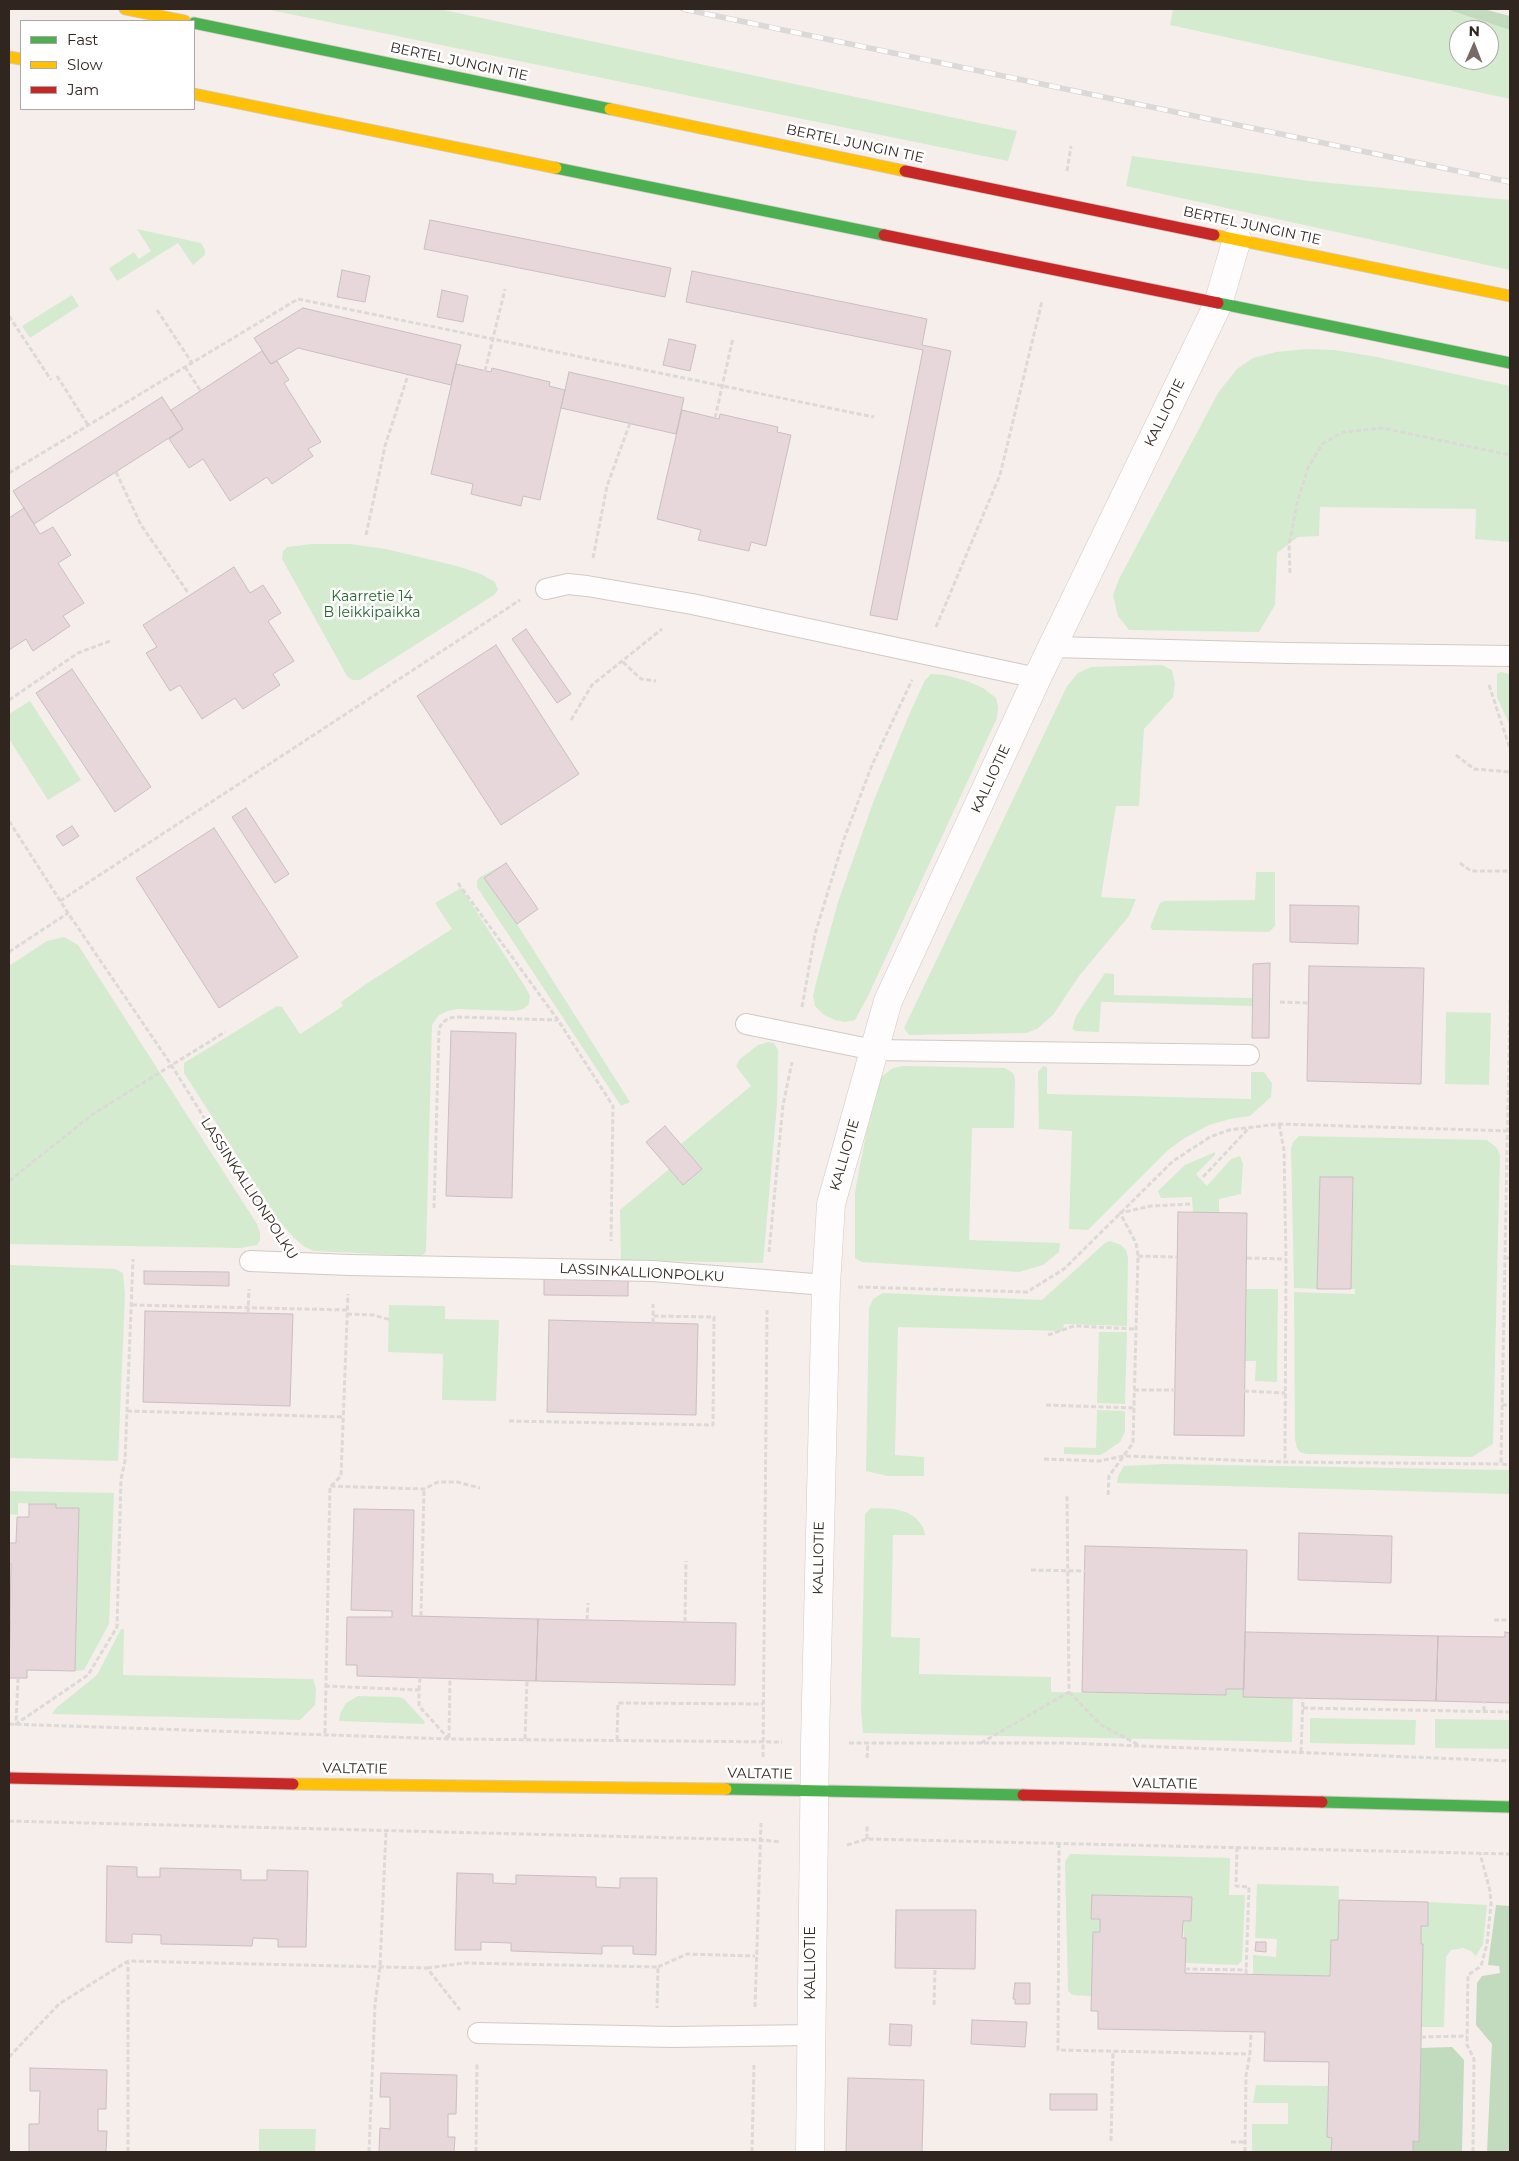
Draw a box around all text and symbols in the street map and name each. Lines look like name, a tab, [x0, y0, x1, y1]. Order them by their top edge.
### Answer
legend	[20, 20, 195, 110]
north arrow	[1449, 20, 1499, 70]
text: N	[1468, 22, 1480, 40]
text: Fast	[67, 30, 98, 49]
street label: BERTEL JUNGIN TIE	[389, 39, 529, 85]
text: Slow	[67, 55, 103, 74]
text: Jam	[67, 80, 99, 99]
street label: BERTEL JUNGIN TIE	[785, 121, 925, 167]
street label: BERTEL JUNGIN TIE	[1182, 203, 1322, 249]
street label: KALLIOTIE	[1141, 376, 1189, 450]
park label: Kaarretie 14 B leikkipaikka	[323, 589, 421, 622]
street label: KALLIOTIE	[968, 742, 1014, 816]
street label: LASSINKALLIONPOLKU	[197, 1115, 301, 1263]
street label: KALLIOTIE	[827, 1117, 863, 1193]
street label: LASSINKALLIONPOLKU	[559, 1260, 725, 1286]
street label: KALLIOTIE	[810, 1521, 828, 1595]
street label: VALTATIE	[322, 1760, 388, 1778]
street label: VALTATIE	[727, 1765, 793, 1783]
street label: VALTATIE	[1132, 1775, 1198, 1793]
street label: KALLIOTIE	[803, 1926, 819, 2000]

